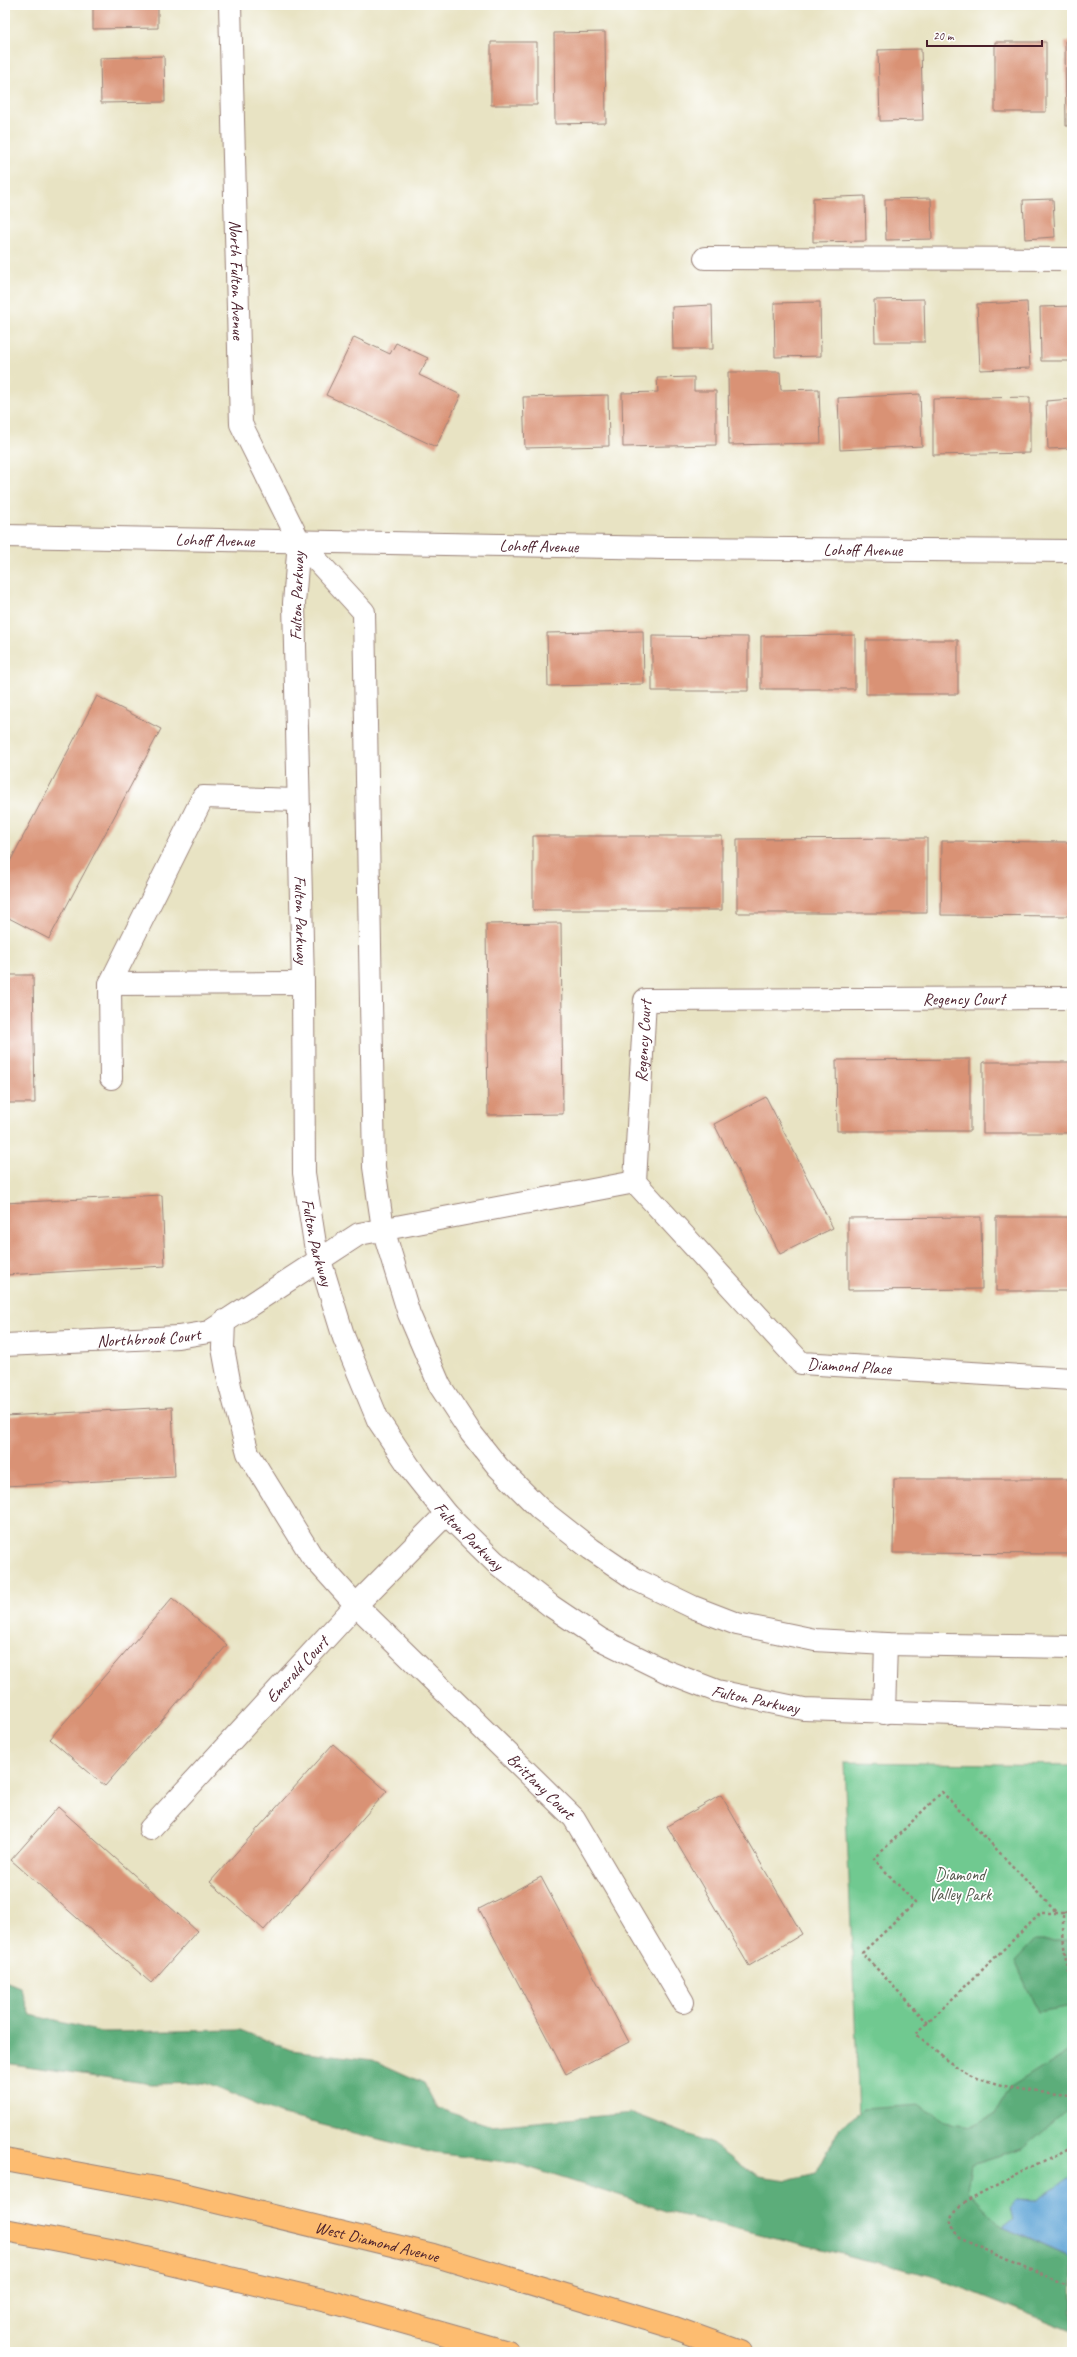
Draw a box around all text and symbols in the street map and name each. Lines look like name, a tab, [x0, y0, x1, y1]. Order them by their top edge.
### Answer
scale bar	[927, 22, 1042, 48]
text: 20 m	[933, 28, 955, 44]
street label: North Fulton Avenue	[225, 220, 249, 341]
street label: Lohoff Avenue	[175, 529, 256, 551]
street label: Lohoff Avenue	[499, 534, 580, 557]
street label: Lohoff Avenue	[823, 539, 904, 560]
street label: Fulton Parkway	[285, 550, 309, 641]
street label: Fulton Parkway	[290, 875, 313, 965]
street label: Regency Court	[923, 988, 1007, 1009]
street label: Regency Court	[630, 997, 656, 1083]
street label: Fulton Parkway	[298, 1197, 338, 1289]
street label: Northbrook Court	[97, 1323, 204, 1351]
street label: Diamond Place	[807, 1353, 893, 1379]
street label: Fulton Parkway	[430, 1498, 508, 1575]
street label: Emerald Court	[261, 1630, 334, 1707]
street label: Fulton Parkway	[709, 1679, 802, 1719]
street label: Brittany Court	[503, 1748, 581, 1825]
park label: Diamond Valley Park	[929, 1864, 993, 1905]
street label: West Diamond Avenue	[313, 2216, 443, 2267]

